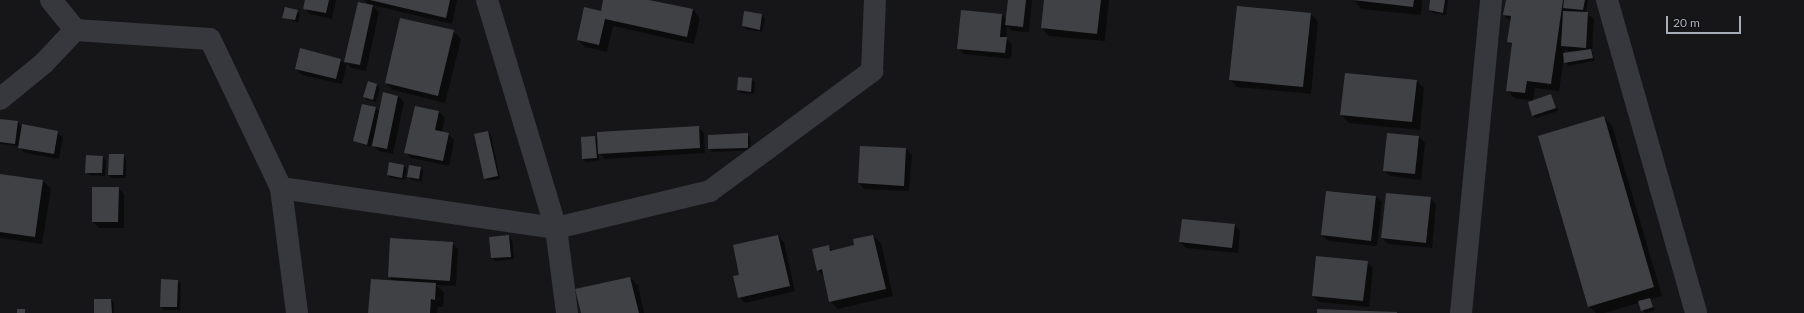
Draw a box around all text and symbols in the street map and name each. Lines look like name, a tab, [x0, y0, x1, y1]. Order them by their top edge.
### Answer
scale bar	[1668, 8, 1743, 34]
text: 20 m	[1673, 15, 1700, 30]

